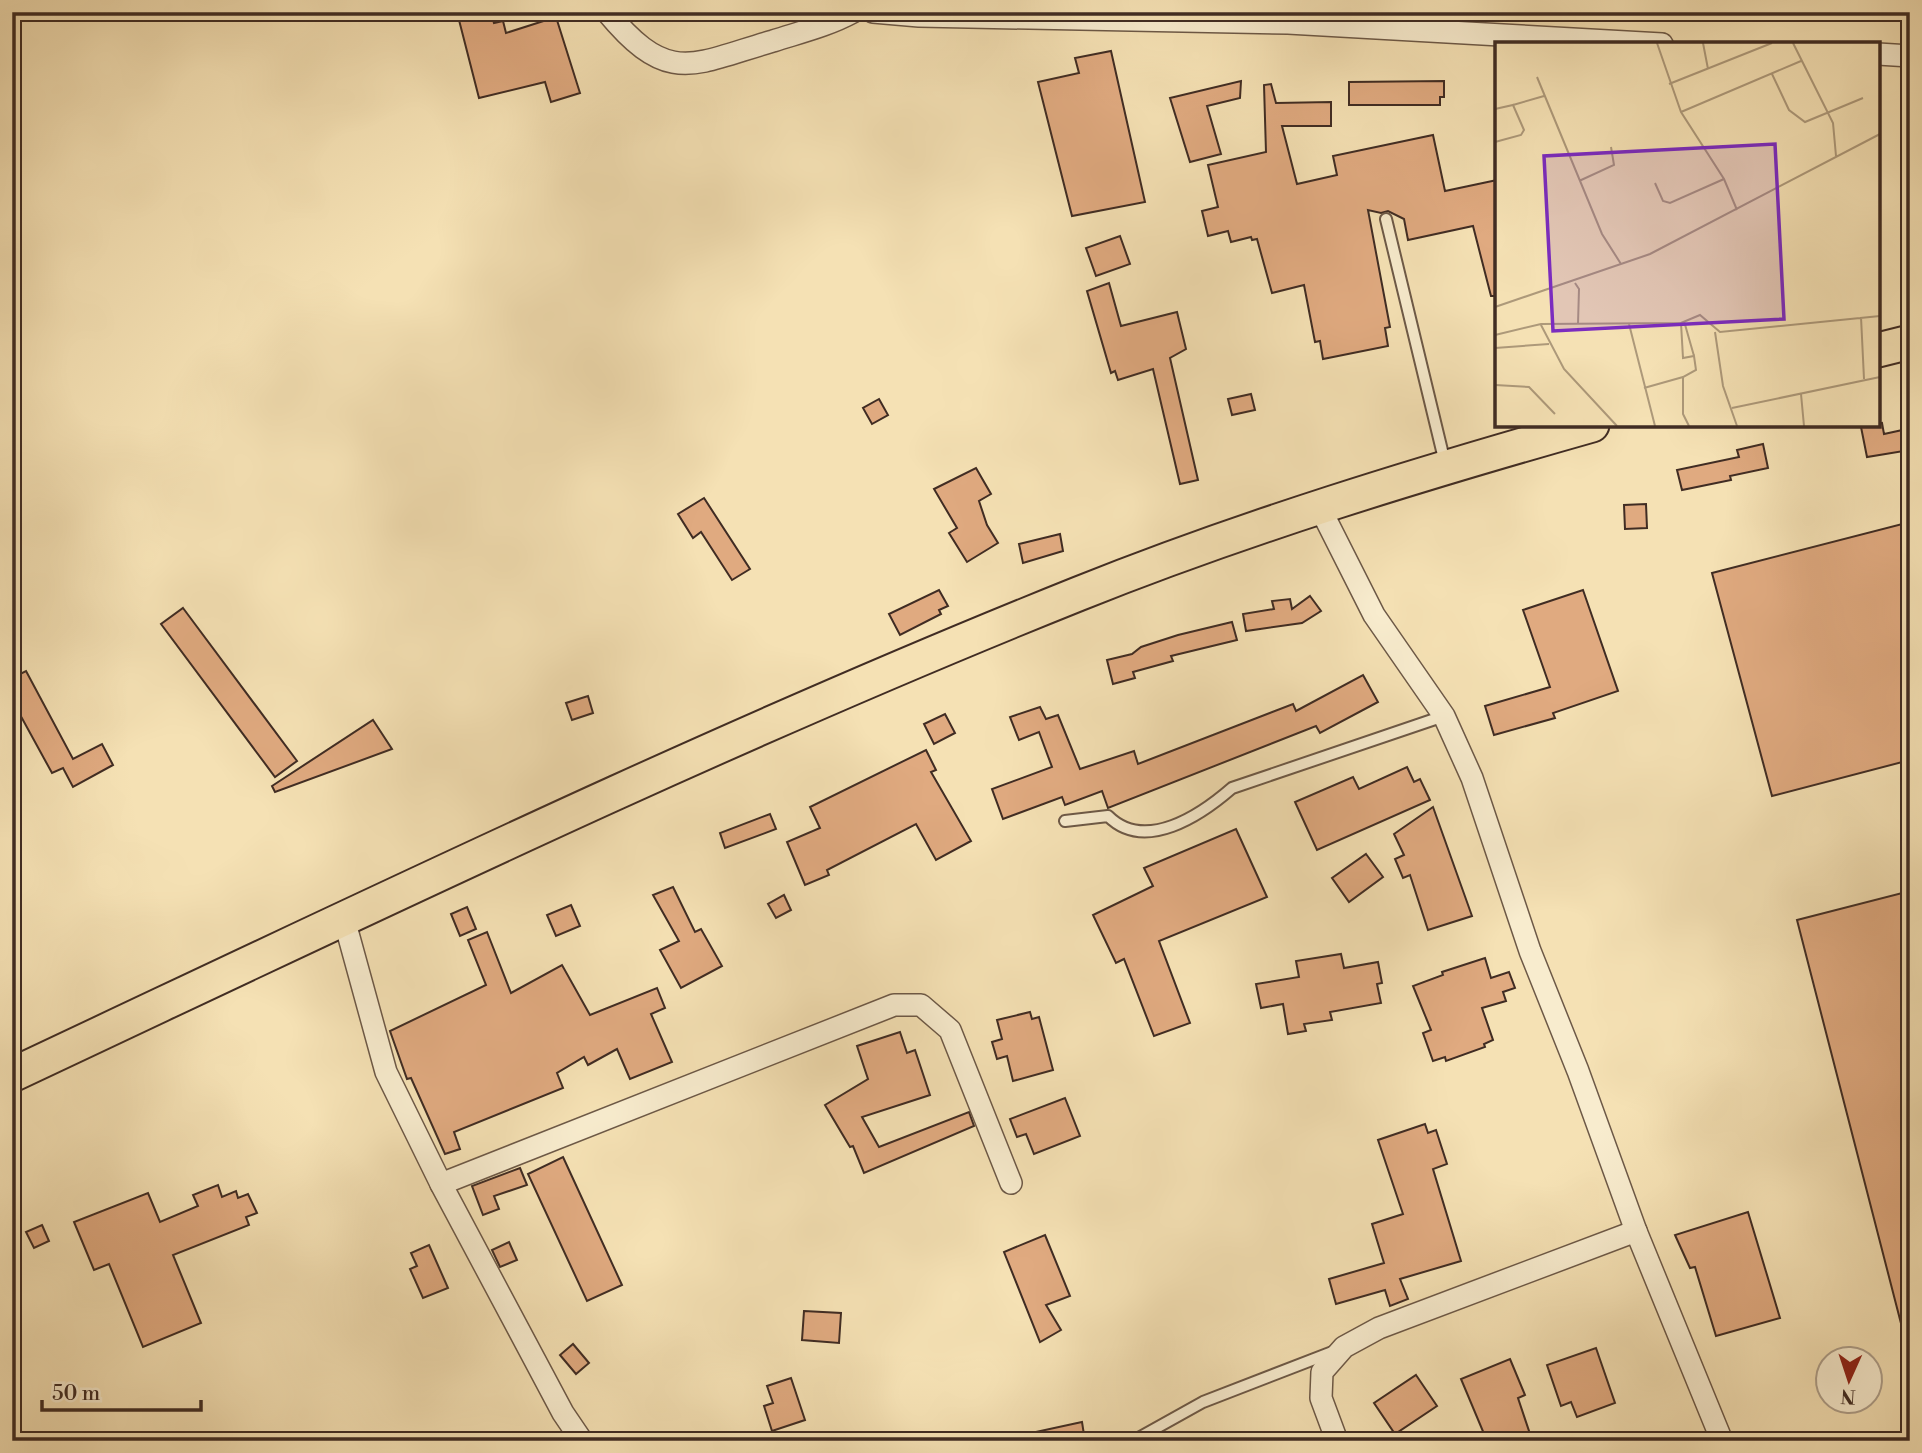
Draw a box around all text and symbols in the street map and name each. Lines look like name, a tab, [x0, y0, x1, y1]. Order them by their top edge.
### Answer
inset map	[1495, 42, 1880, 427]
north arrow	[1814, 1344, 1884, 1414]
scale bar	[42, 1369, 201, 1413]
text: 50 m	[52, 1381, 100, 1407]
text: N	[1840, 1384, 1856, 1408]

